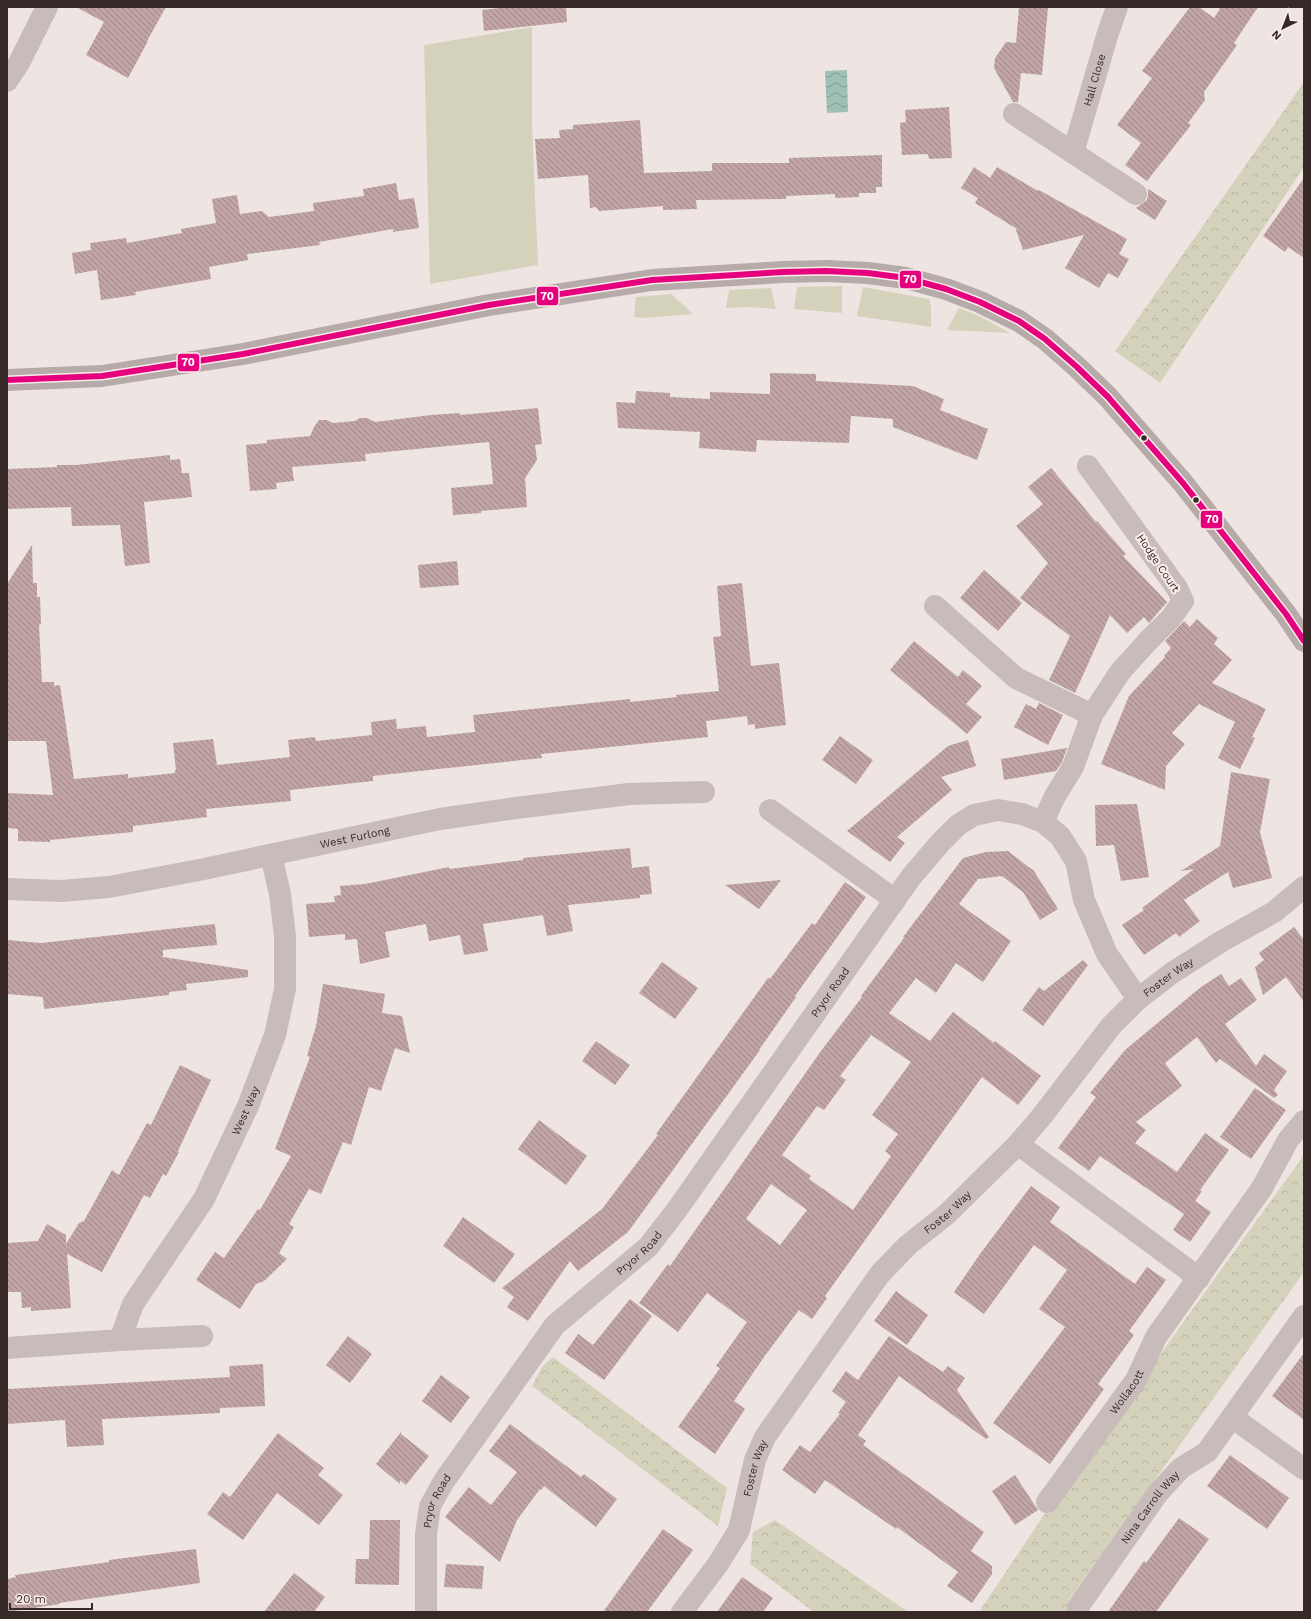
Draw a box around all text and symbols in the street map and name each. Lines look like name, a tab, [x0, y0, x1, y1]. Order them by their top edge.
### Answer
north arrow	[1263, 8, 1303, 48]
text: N	[1269, 27, 1284, 42]
street label: Hall Close	[1080, 52, 1108, 108]
line badge: 70	[899, 270, 922, 289]
text: 70	[903, 273, 917, 286]
line badge: 70	[536, 286, 559, 306]
text: 70	[540, 290, 554, 303]
line badge: 70	[177, 353, 200, 372]
text: 70	[181, 356, 195, 369]
unlabelled marker	[1139, 433, 1149, 443]
unlabelled marker	[1191, 495, 1201, 505]
line badge: 70	[1200, 510, 1223, 529]
text: 70	[1205, 513, 1219, 526]
street label: Hodge Court	[1134, 532, 1182, 595]
street label: West Furlong	[319, 823, 391, 851]
street label: Foster Way	[1140, 954, 1196, 999]
street label: Pryor Road	[808, 965, 852, 1020]
street label: West Way	[229, 1084, 262, 1137]
street label: Foster Way	[921, 1187, 974, 1236]
street label: Pryor Road	[613, 1228, 664, 1278]
street label: Wollacott	[1107, 1367, 1146, 1417]
street label: Foster Way	[740, 1437, 770, 1498]
street label: Nina Carroll Way	[1118, 1468, 1182, 1546]
street label: Pryor Road	[420, 1471, 454, 1529]
scale bar	[10, 1585, 92, 1611]
text: 20 m	[16, 1592, 46, 1606]

